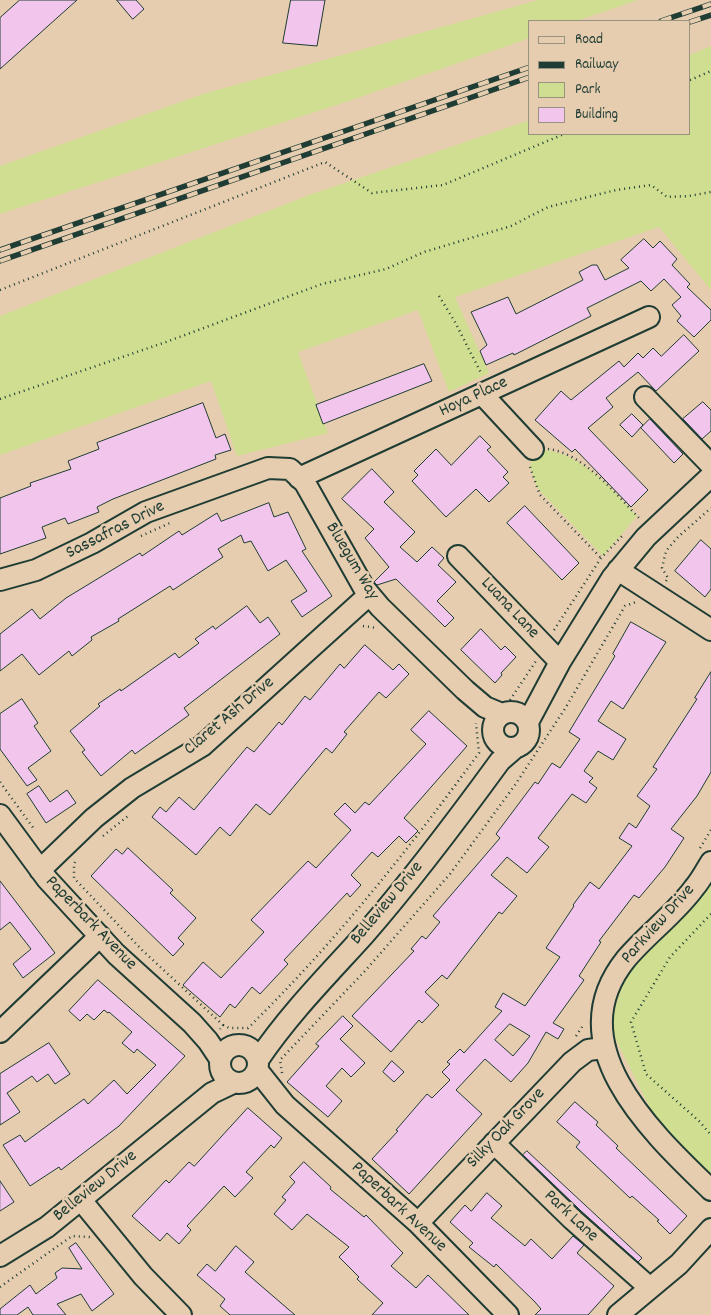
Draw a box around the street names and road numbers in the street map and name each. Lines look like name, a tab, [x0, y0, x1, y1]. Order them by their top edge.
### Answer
street label: Hoya Place	[436, 373, 512, 423]
street label: Sassafras Drive	[63, 497, 169, 565]
street label: Bluegum Way	[319, 519, 383, 605]
street label: Luana Lane	[475, 574, 543, 644]
street label: Claret Ash Drive	[180, 673, 280, 761]
street label: Belleview Drive	[347, 858, 429, 950]
street label: Paperbark Avenue	[39, 872, 141, 976]
street label: Parkview Drive	[618, 881, 700, 969]
street label: Silky Oak Grove	[463, 1084, 551, 1174]
street label: Belleview Drive	[50, 1146, 142, 1228]
street label: Paperbark Avenue	[346, 1158, 450, 1258]
street label: Park Lane	[538, 1186, 602, 1248]

